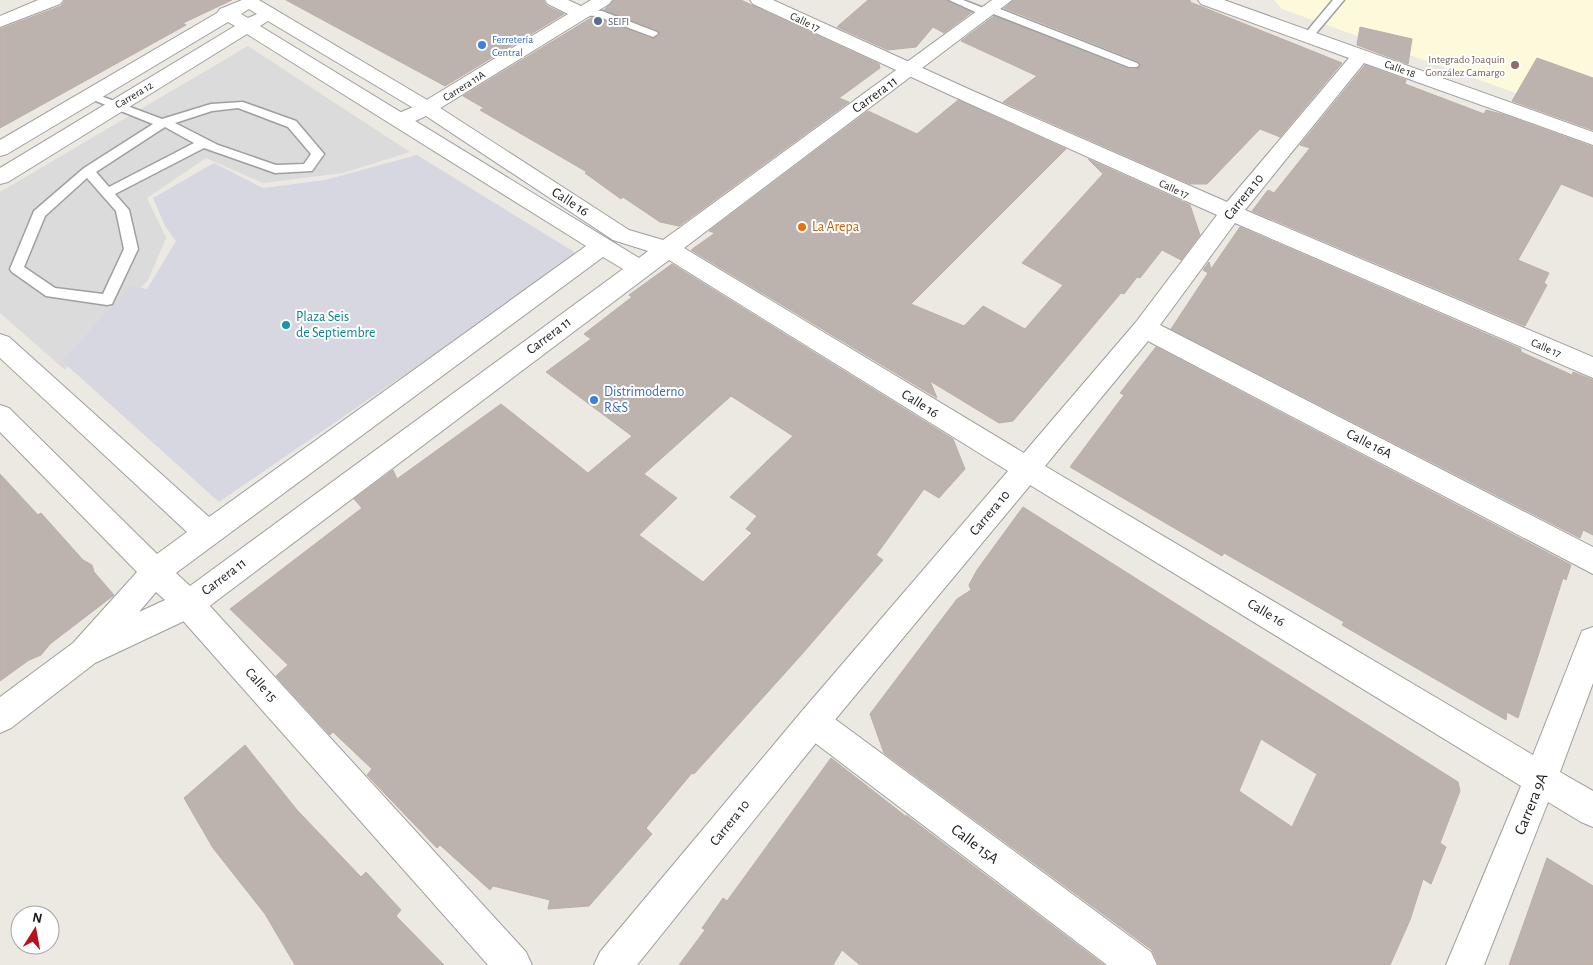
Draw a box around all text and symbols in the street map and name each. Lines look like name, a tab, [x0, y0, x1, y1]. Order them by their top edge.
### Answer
street label: Calle 17	[788, 10, 822, 34]
marker: SEIFI	[592, 15, 604, 27]
place label: SEIFI	[608, 16, 629, 27]
place label: Ferretería Central	[492, 34, 533, 58]
marker: Ferretería Central	[476, 39, 488, 51]
place label: Integrado Joaquín González Camargo	[1425, 54, 1505, 78]
street label: Calle 18	[1383, 58, 1417, 80]
marker: Integrado Joaquín González Camargo	[1509, 59, 1521, 71]
street label: Carrera 11A	[441, 69, 487, 103]
street label: Carrera 11	[850, 74, 900, 116]
street label: Carrera 12	[113, 79, 155, 111]
street label: Carrera 10	[1221, 171, 1267, 223]
street label: Calle 17	[1157, 178, 1191, 201]
street label: Calle 16	[549, 185, 591, 219]
place label: La Arepa	[812, 220, 860, 234]
marker: La Arepa	[796, 221, 808, 233]
place label: Plaza Seis de Septiembre	[296, 310, 375, 340]
street label: Carrera 11	[524, 315, 574, 357]
marker: Plaza Seis de Septiembre	[280, 319, 292, 331]
street label: Calle 17	[1529, 337, 1563, 359]
place label: Distrimoderno R&S	[604, 385, 685, 415]
street label: Calle 16	[899, 387, 941, 421]
marker: Distrimoderno R&S	[588, 394, 600, 406]
street label: Calle 16A	[1344, 427, 1394, 461]
street label: Carrera 10	[967, 488, 1013, 538]
street label: Carrera 11	[199, 556, 249, 598]
street label: Calle 16	[1245, 596, 1287, 630]
street label: Calle 15	[242, 665, 280, 705]
street label: Carrera 9A	[1511, 771, 1551, 837]
street label: Carrera 10	[707, 797, 753, 849]
street label: Calle 15A	[948, 821, 1002, 867]
north arrow	[10, 905, 60, 955]
text: N	[31, 910, 43, 926]

